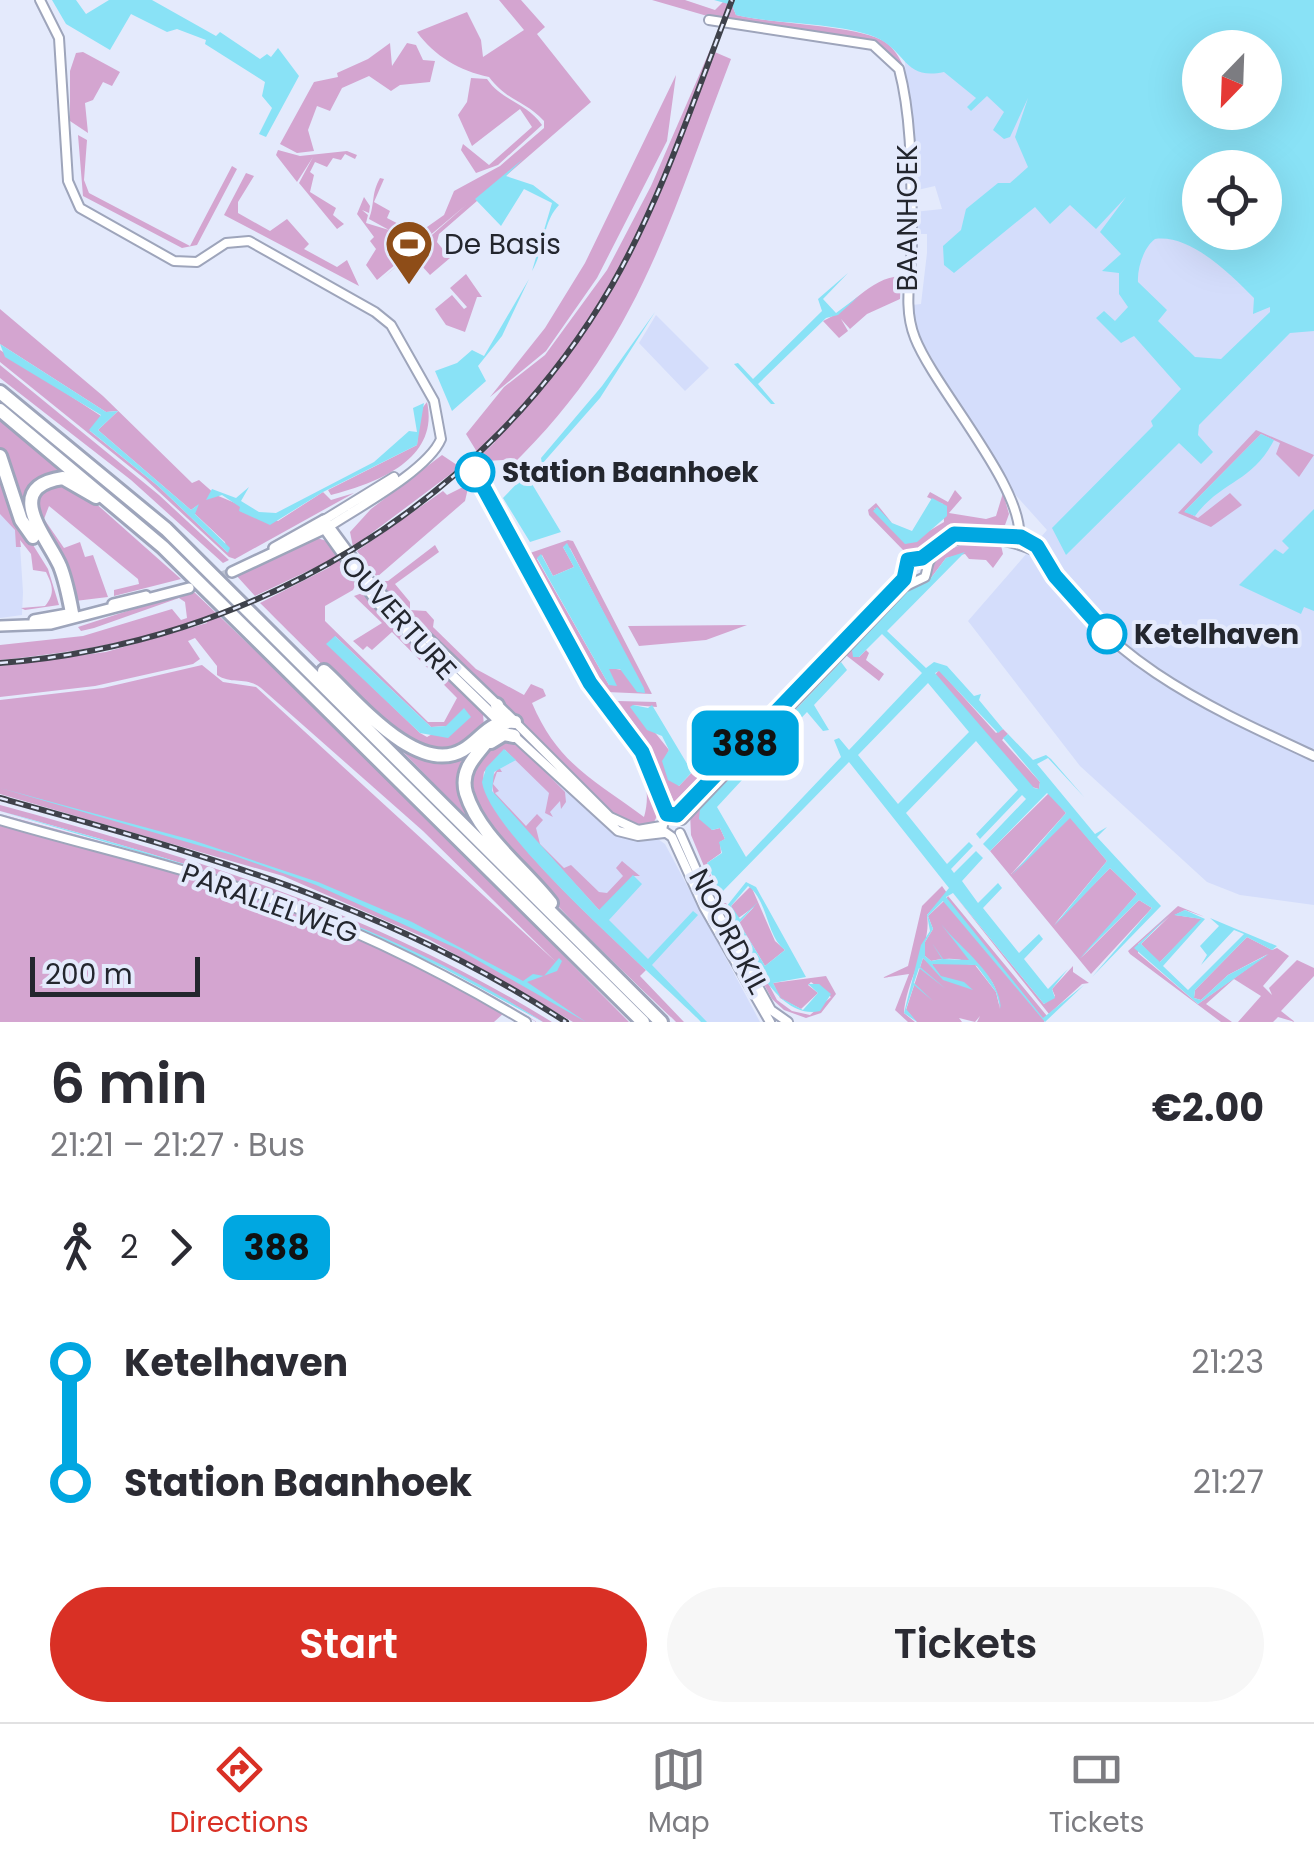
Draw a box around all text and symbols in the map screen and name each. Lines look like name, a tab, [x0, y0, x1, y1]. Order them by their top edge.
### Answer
north arrow	[1182, 30, 1282, 130]
map controls	[1182, 30, 1282, 250]
street label: BAANHOEK	[888, 144, 927, 292]
button: locate	[1182, 150, 1282, 250]
sports icon: De Basis	[383, 218, 435, 286]
place label: De Basis	[444, 225, 561, 264]
marker: Station Baanhoek	[456, 453, 494, 491]
place label: Station Baanhoek	[502, 453, 759, 492]
street label: OUVERTURE	[332, 546, 466, 689]
marker: Ketelhaven	[1088, 615, 1126, 653]
place label: Ketelhaven	[1134, 615, 1299, 654]
line badge: 388	[688, 710, 802, 776]
text: 388	[712, 719, 778, 768]
street label: PARALLELWEG	[176, 853, 363, 953]
street label: NOORDKIL	[679, 862, 778, 1001]
scale bar	[30, 952, 200, 996]
text: 200 m	[45, 955, 133, 994]
text: 6 min	[50, 1045, 208, 1122]
text: €2.00	[1152, 1081, 1264, 1134]
text: 21:21 – 21:27 · Bus	[50, 1122, 305, 1167]
icon: walk	[50, 1220, 105, 1275]
icon: forward	[153, 1220, 208, 1275]
text: 388	[243, 1223, 310, 1272]
text: 2	[120, 1224, 138, 1269]
text: Ketelhaven	[124, 1336, 348, 1389]
text: 21:23	[1191, 1339, 1264, 1384]
text: Station Baanhoek	[124, 1456, 472, 1509]
text: 21:27	[1193, 1459, 1264, 1504]
button: Start	[50, 1587, 647, 1702]
button: Tickets	[667, 1587, 1264, 1702]
tab: Directions	[170, 1742, 309, 1844]
tab: Map	[648, 1742, 710, 1844]
tab: Tickets	[1049, 1742, 1144, 1844]

